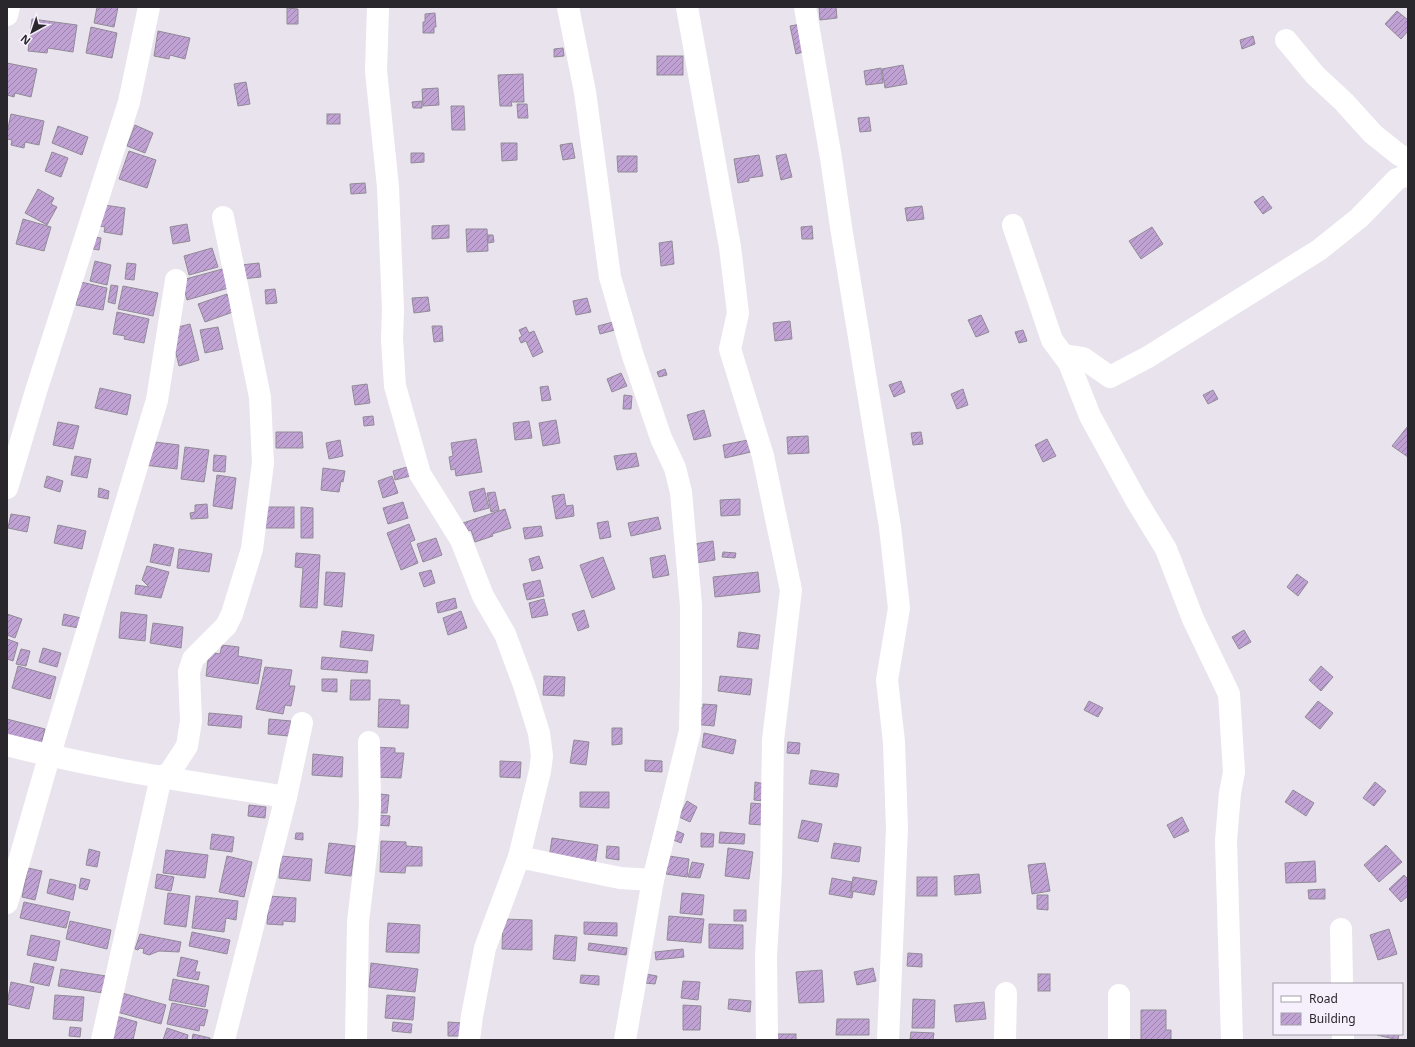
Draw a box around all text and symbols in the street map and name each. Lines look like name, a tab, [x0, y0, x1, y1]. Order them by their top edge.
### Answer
north arrow	[12, 12, 52, 52]
text: N	[17, 31, 34, 49]
legend	[1273, 983, 1403, 1035]
text: Road	[1309, 990, 1338, 1007]
text: Building	[1309, 1010, 1356, 1027]

